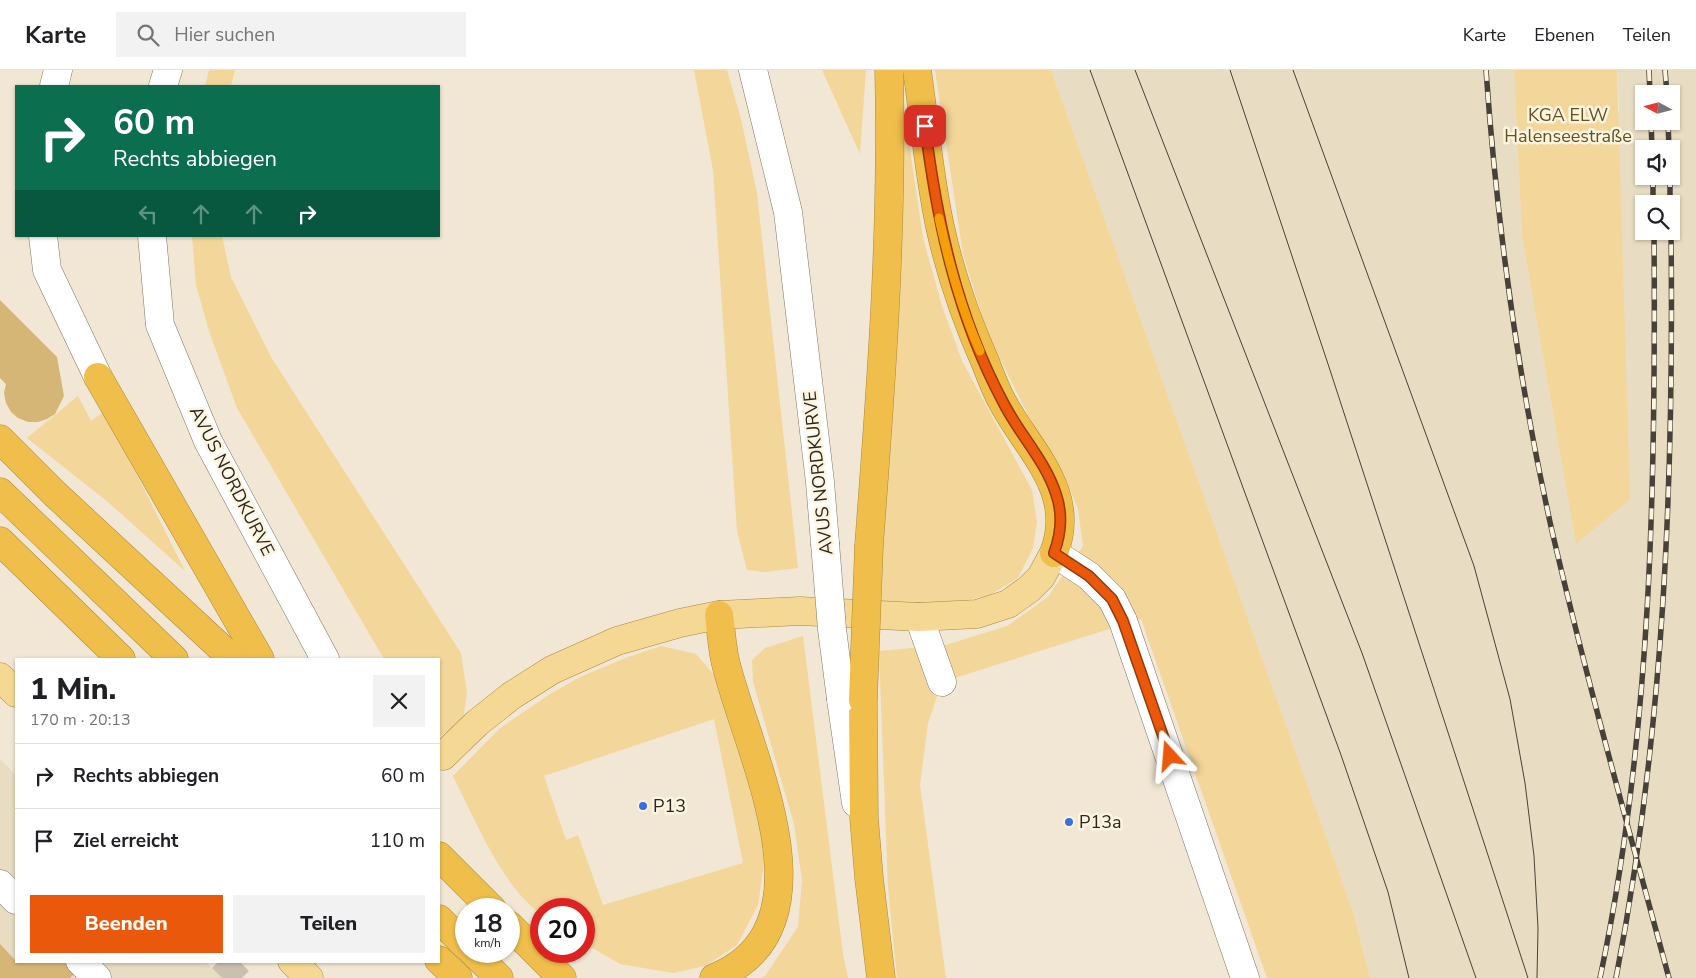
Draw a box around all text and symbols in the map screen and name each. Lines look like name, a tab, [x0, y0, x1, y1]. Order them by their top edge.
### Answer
search box	[116, 12, 466, 57]
text: Karte	[25, 19, 86, 51]
icon: search	[134, 21, 162, 49]
text: Hier suchen	[174, 22, 275, 48]
text: Karte	[1463, 23, 1506, 47]
text: Ebenen	[1534, 23, 1595, 47]
text: Teilen	[1623, 23, 1671, 47]
north arrow	[1635, 85, 1680, 130]
map controls	[1635, 85, 1680, 240]
text: 60 m	[113, 99, 195, 146]
park label: KGA ELW Halenseestraße	[1504, 103, 1632, 148]
icon: right	[30, 105, 95, 170]
pin	[904, 105, 946, 147]
icon: arrive	[911, 112, 939, 140]
button: sound	[1635, 140, 1680, 185]
text: Rechts abbiegen	[113, 144, 277, 174]
button: search	[1635, 195, 1680, 240]
icon: left	[134, 200, 162, 228]
icon: ahead	[187, 200, 215, 228]
icon: ahead	[240, 200, 268, 228]
icon: right	[293, 200, 321, 228]
street label: AVUS NORDKURVE	[797, 390, 839, 556]
street label: AVUS NORDKURVE	[184, 402, 280, 560]
text: 1 Min.	[30, 669, 116, 710]
button: close	[373, 675, 425, 727]
text: 170 m · 20:13	[30, 709, 131, 731]
position arrow	[1143, 729, 1195, 781]
icon: right	[30, 762, 58, 790]
text: Rechts abbiegen	[73, 763, 219, 789]
text: 60 m	[381, 763, 425, 789]
place label: P13	[653, 794, 686, 818]
marker: P13	[637, 800, 649, 812]
place label: P13a	[1079, 810, 1122, 834]
marker: P13a	[1063, 816, 1075, 828]
icon: arrive	[30, 827, 58, 855]
text: Ziel erreicht	[73, 828, 178, 854]
text: 110 m	[370, 828, 425, 854]
button: Beenden	[30, 895, 223, 953]
button: Teilen	[233, 895, 425, 953]
speed limit sign: 20	[530, 898, 595, 963]
text: 18	[472, 907, 503, 941]
text: km/h	[474, 935, 501, 951]

